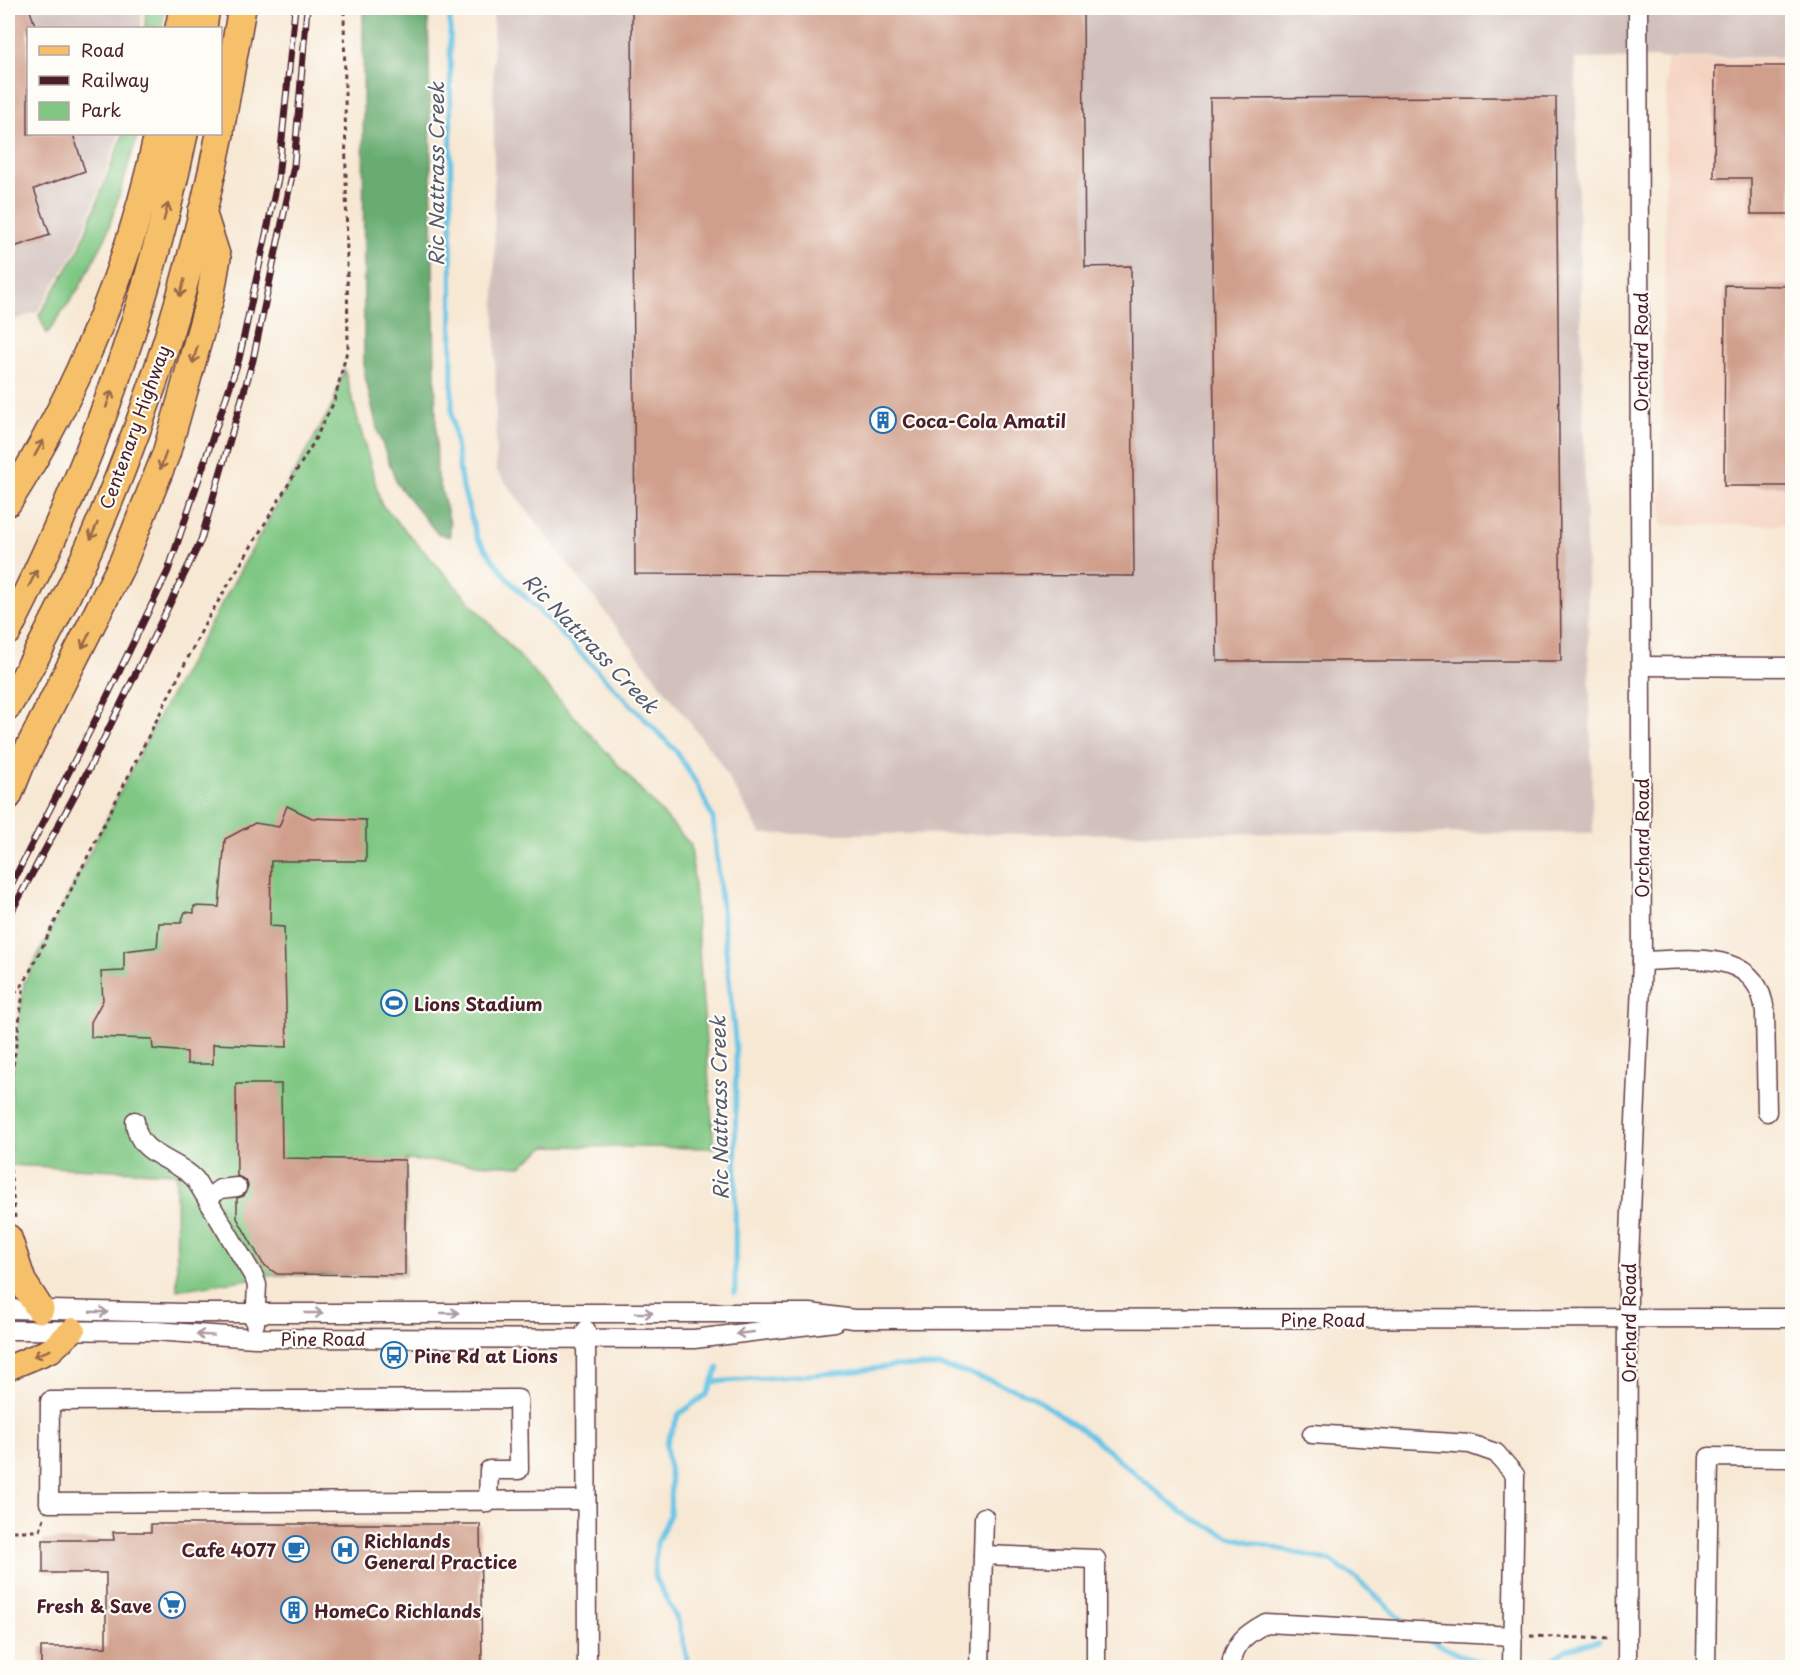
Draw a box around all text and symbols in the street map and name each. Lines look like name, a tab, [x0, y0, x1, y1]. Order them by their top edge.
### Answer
legend	[27, 27, 222, 135]
text: Road	[81, 36, 125, 63]
text: Railway	[81, 66, 149, 93]
water label: Ric Nattrass Creek	[421, 81, 451, 266]
text: Park	[81, 96, 121, 123]
one-way arrow	[161, 203, 172, 222]
one-way arrow	[176, 278, 187, 297]
street label: Orchard Road	[1627, 292, 1654, 412]
street label: Centenary Highway	[92, 341, 176, 513]
one-way arrow	[189, 346, 200, 365]
one-way arrow	[104, 390, 115, 409]
building icon: Coca-Cola Amatil	[868, 405, 898, 435]
place label: Coca-Cola Amatil	[902, 407, 1066, 434]
one-way arrow	[33, 440, 45, 457]
one-way arrow	[156, 451, 167, 470]
one-way arrow	[88, 521, 100, 539]
water label: Ric Nattrass Creek	[516, 566, 666, 720]
one-way arrow	[28, 570, 40, 588]
one-way arrow	[80, 631, 91, 649]
street label: Orchard Road	[1628, 778, 1655, 898]
sports icon: Lions Stadium	[379, 988, 409, 1018]
place label: Lions Stadium	[414, 990, 543, 1017]
water label: Ric Nattrass Creek	[702, 1015, 736, 1200]
street label: Orchard Road	[1615, 1263, 1642, 1383]
street label: Pine Road	[1281, 1306, 1365, 1333]
one-way arrow	[88, 1307, 108, 1318]
one-way arrow	[303, 1307, 323, 1319]
one-way arrow	[439, 1307, 459, 1319]
one-way arrow	[634, 1307, 654, 1319]
street label: Pine Road	[281, 1325, 365, 1352]
one-way arrow	[736, 1328, 756, 1339]
one-way arrow	[196, 1330, 216, 1341]
bus stop icon: Pine Rd at Lions	[379, 1340, 409, 1370]
place label: Pine Rd at Lions	[414, 1342, 558, 1369]
one-way arrow	[34, 1348, 52, 1359]
place label: Richlands General Practice	[364, 1527, 518, 1575]
cafe icon: Cafe 4077	[281, 1534, 311, 1564]
hospital icon: Richlands General Practice	[330, 1535, 360, 1565]
place label: Cafe 4077	[181, 1536, 277, 1563]
supermarket icon: Fresh & Save	[157, 1590, 187, 1620]
place label: Fresh & Save	[36, 1592, 152, 1619]
building icon: HomeCo Richlands	[279, 1595, 309, 1625]
place label: HomeCo Richlands	[314, 1597, 481, 1624]

